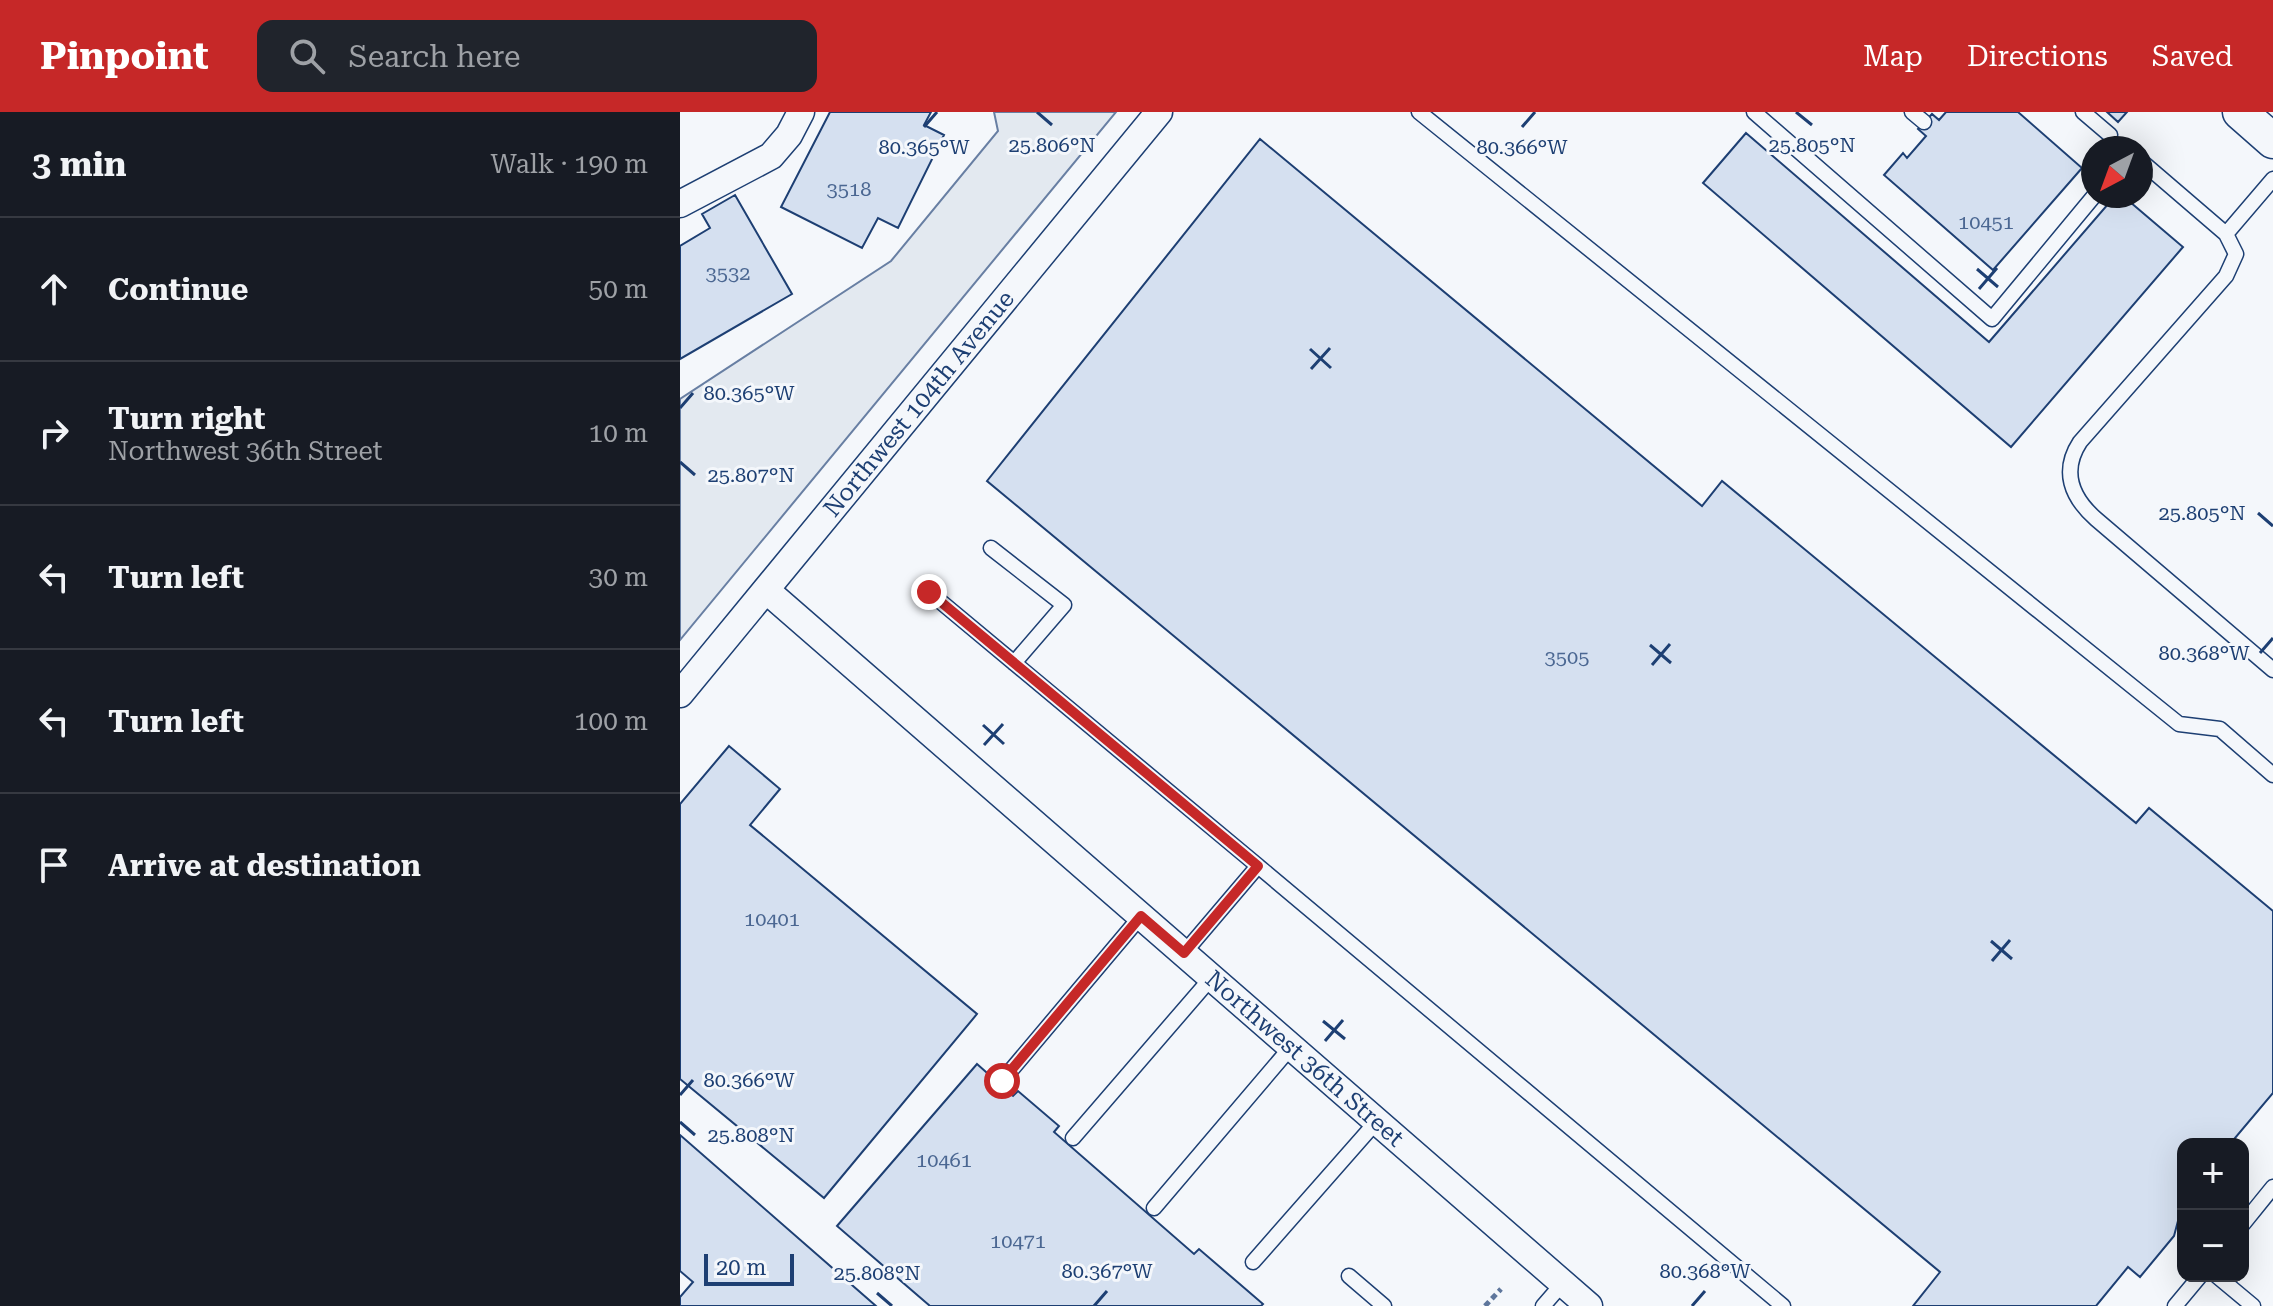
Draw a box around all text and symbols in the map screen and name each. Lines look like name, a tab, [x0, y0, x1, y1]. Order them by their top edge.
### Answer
search box	[257, 20, 817, 92]
text: Pinpoint	[40, 34, 209, 78]
icon: search	[285, 34, 329, 78]
text: Search here	[349, 39, 520, 74]
text: Map	[1863, 40, 1923, 73]
text: Directions	[1967, 40, 2108, 73]
text: Saved	[2152, 40, 2233, 73]
text: 25.806°N	[1009, 133, 1095, 157]
text: 25.805°N	[1769, 133, 1855, 157]
text: 80.365°W	[878, 135, 970, 159]
text: 80.366°W	[1476, 135, 1568, 159]
north arrow	[2081, 136, 2153, 208]
text: 3 min	[32, 144, 127, 184]
text: Walk · 190 m	[490, 149, 648, 179]
house number: 3518	[827, 177, 871, 201]
house number: 10451	[1958, 210, 2014, 234]
house number: 3532	[706, 261, 750, 285]
icon: ahead	[32, 267, 76, 311]
text: Continue	[108, 272, 248, 307]
text: 50 m	[589, 274, 648, 304]
street label: Northwest 104th Avenue	[818, 285, 1020, 522]
text: 80.365°W	[703, 381, 795, 405]
text: Turn right	[108, 401, 265, 436]
icon: right	[32, 411, 76, 455]
text: 10 m	[589, 418, 648, 448]
text: Northwest 36th Street	[108, 436, 382, 466]
text: 25.807°N	[708, 463, 794, 487]
text: 25.805°N	[2159, 501, 2245, 525]
icon: left	[32, 555, 76, 599]
text: Turn left	[108, 560, 244, 595]
text: 30 m	[589, 562, 648, 592]
route end	[911, 574, 947, 610]
text: 80.368°W	[2158, 641, 2250, 665]
house number: 3505	[1545, 645, 1589, 669]
icon: left	[32, 699, 76, 743]
text: Turn left	[108, 704, 244, 739]
text: 100 m	[574, 706, 648, 736]
icon: arrive	[32, 843, 76, 887]
text: Arrive at destination	[108, 848, 421, 883]
house number: 10401	[744, 907, 800, 931]
street label: Northwest 36th Street	[1200, 965, 1410, 1152]
route start	[984, 1063, 1020, 1099]
text: 80.366°W	[703, 1068, 795, 1092]
text: 25.808°N	[708, 1123, 794, 1147]
map controls	[2177, 1138, 2249, 1282]
button: +	[2177, 1138, 2249, 1210]
house number: 10461	[916, 1148, 972, 1172]
button: −	[2177, 1210, 2249, 1282]
house number: 10471	[990, 1229, 1046, 1253]
scale bar	[704, 1250, 794, 1286]
text: 20 m	[716, 1255, 766, 1280]
text: 80.367°W	[1061, 1259, 1153, 1283]
text: 80.368°W	[1659, 1259, 1751, 1283]
text: 25.808°N	[834, 1261, 920, 1285]

